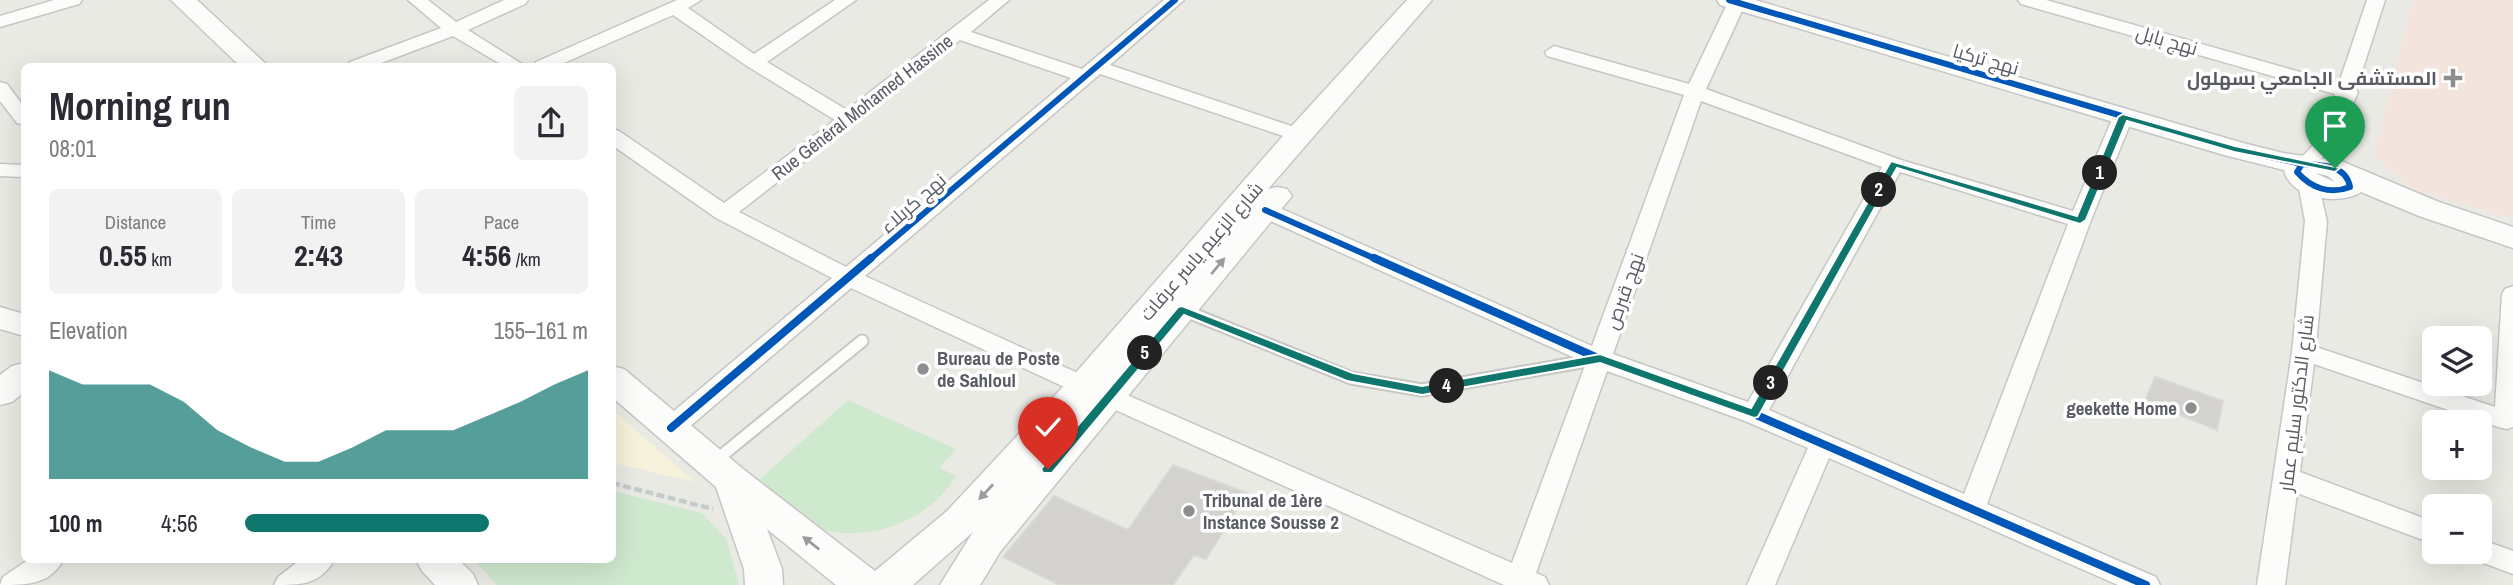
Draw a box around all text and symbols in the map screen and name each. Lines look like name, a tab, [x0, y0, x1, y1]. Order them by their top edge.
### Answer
street label: نهج بابل	[2133, 19, 2201, 62]
street label: Rue Général Mohamed Hassine	[766, 28, 958, 186]
street label: نهج تركيا	[1950, 37, 2022, 82]
place label: المستشفى الجامعي بسهلول	[2187, 65, 2437, 94]
marker: المستشفى الجامعي بسهلول	[2443, 68, 2463, 88]
text: Morning run	[49, 81, 231, 132]
button: share	[514, 86, 588, 160]
pin	[2305, 96, 2365, 168]
icon: arrive	[2316, 107, 2354, 145]
text: 08:01	[49, 133, 96, 164]
pin: 1	[2082, 156, 2118, 190]
text: 1	[2095, 159, 2104, 185]
street label: نهج كربلاء	[874, 167, 952, 240]
pin: 2	[1862, 172, 1896, 208]
street label: شارع الزعيم ياسر عرفات	[1133, 176, 1269, 327]
text: 2	[1874, 176, 1883, 202]
text: Distance	[105, 209, 166, 235]
text: Time	[301, 209, 336, 235]
text: Pace	[484, 209, 519, 235]
text: 0.55	[99, 235, 147, 275]
text: 2:43	[294, 235, 343, 275]
text: 4:56	[462, 235, 511, 275]
text: km	[147, 246, 172, 272]
text: /km	[511, 246, 541, 272]
street label: نهج قبرص	[1598, 249, 1651, 333]
one-way arrow	[1210, 258, 1225, 275]
street label: شارع الدكتور سليم عمار	[2272, 313, 2321, 494]
text: Elevation	[49, 315, 128, 346]
text: 155–161 m	[494, 315, 588, 346]
map controls	[2422, 326, 2492, 564]
button: layers	[2422, 326, 2492, 396]
pin: 5	[1128, 336, 1162, 370]
text: 5	[1140, 339, 1149, 365]
place label: Bureau de Poste de Sahloul	[937, 345, 1060, 393]
marker: Bureau de Poste de Sahloul	[915, 361, 931, 377]
pin: 3	[1754, 366, 1788, 400]
pin: 4	[1430, 368, 1464, 404]
text: 3	[1766, 369, 1775, 395]
text: 4	[1442, 372, 1451, 398]
place label: geekette Home	[2066, 395, 2177, 421]
pin	[1018, 397, 1078, 469]
marker: geekette Home	[2183, 400, 2199, 416]
icon: check	[1029, 408, 1067, 446]
button: +	[2422, 410, 2492, 480]
one-way arrow	[979, 483, 995, 500]
place label: Tribunal de 1ère Instance Sousse 2	[1203, 487, 1339, 535]
button: −	[2422, 494, 2492, 564]
marker: Tribunal de 1ère Instance Sousse 2	[1181, 503, 1197, 519]
text: 100 m	[49, 508, 102, 539]
text: 4:56	[161, 508, 198, 539]
one-way arrow	[802, 535, 820, 550]

